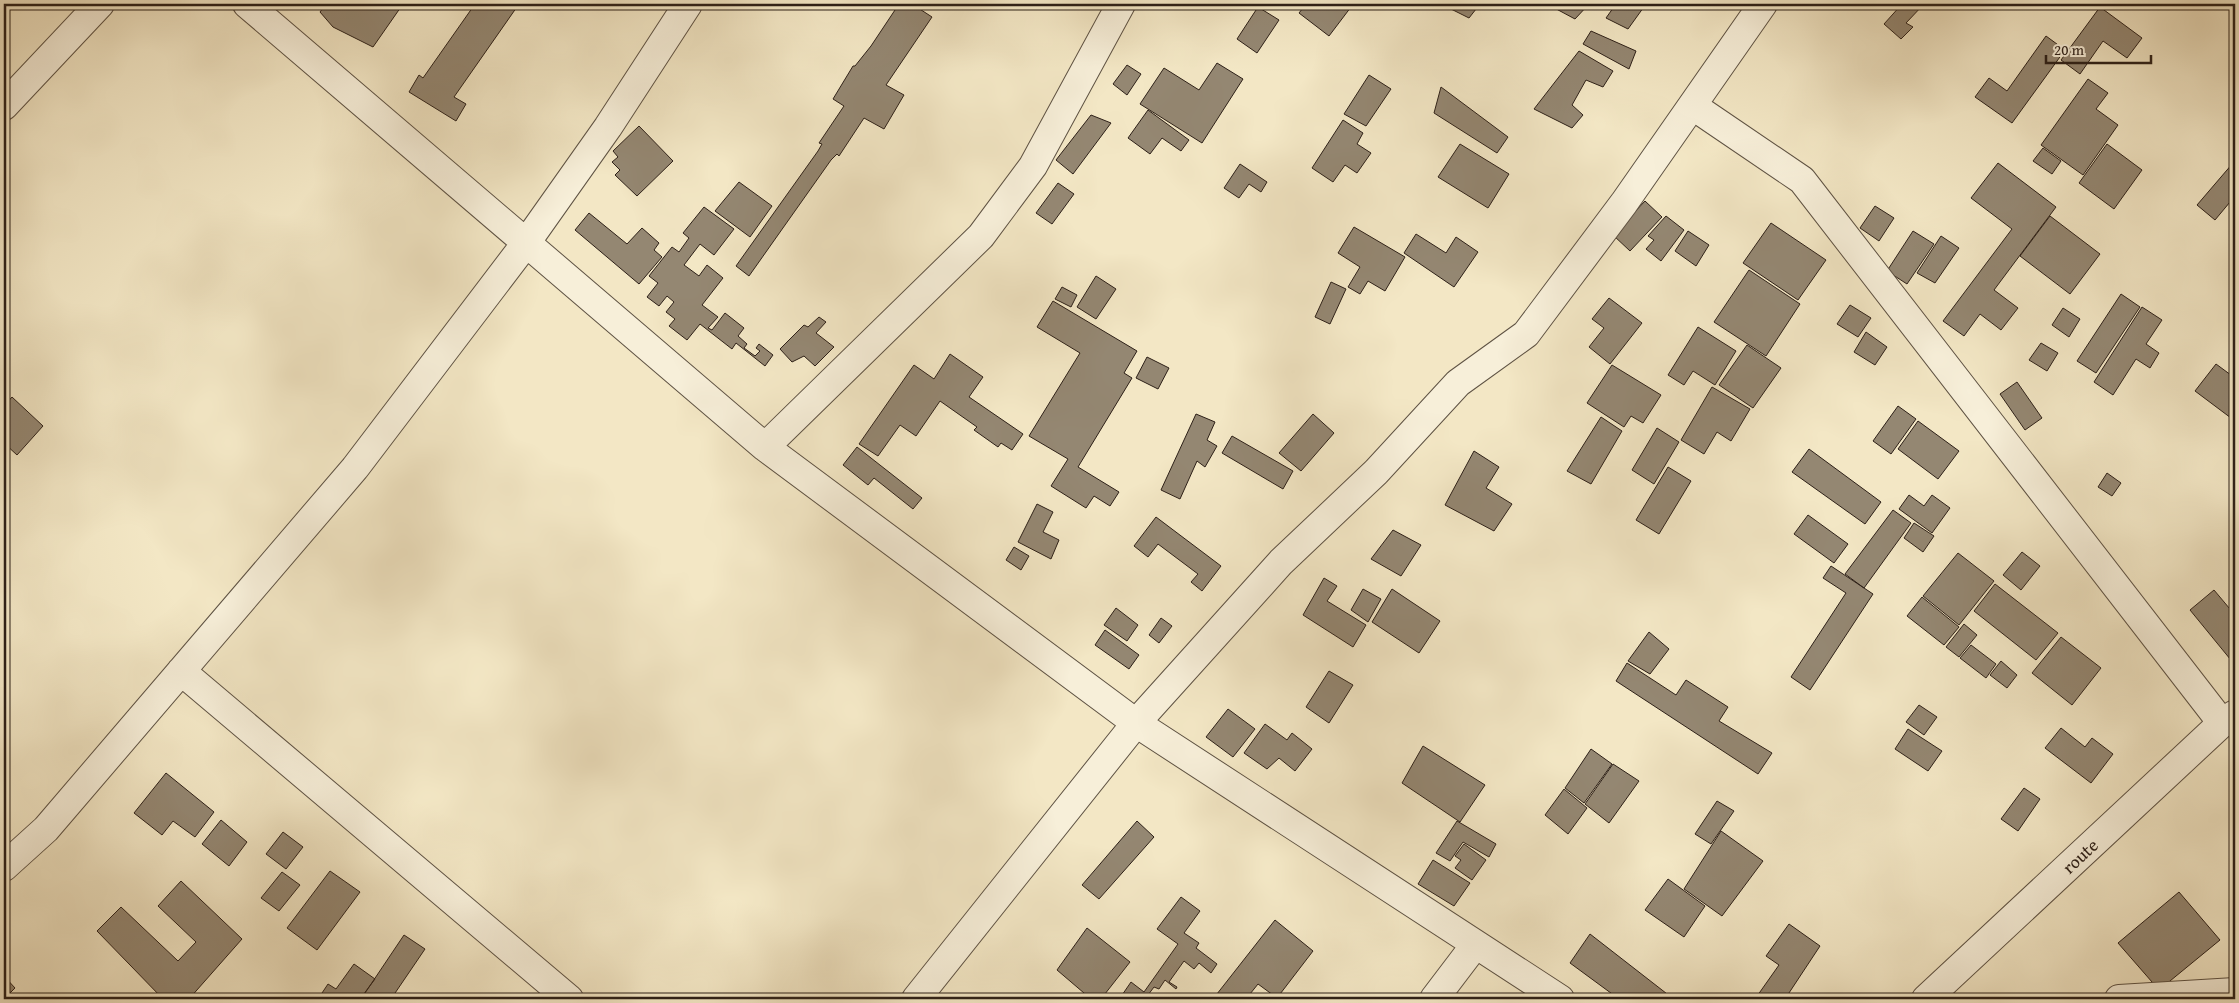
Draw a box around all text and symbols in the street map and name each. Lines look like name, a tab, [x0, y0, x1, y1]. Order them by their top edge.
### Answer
scale bar	[2046, 32, 2152, 64]
text: 20 m	[2054, 39, 2085, 60]
street label: route	[2056, 832, 2104, 880]

